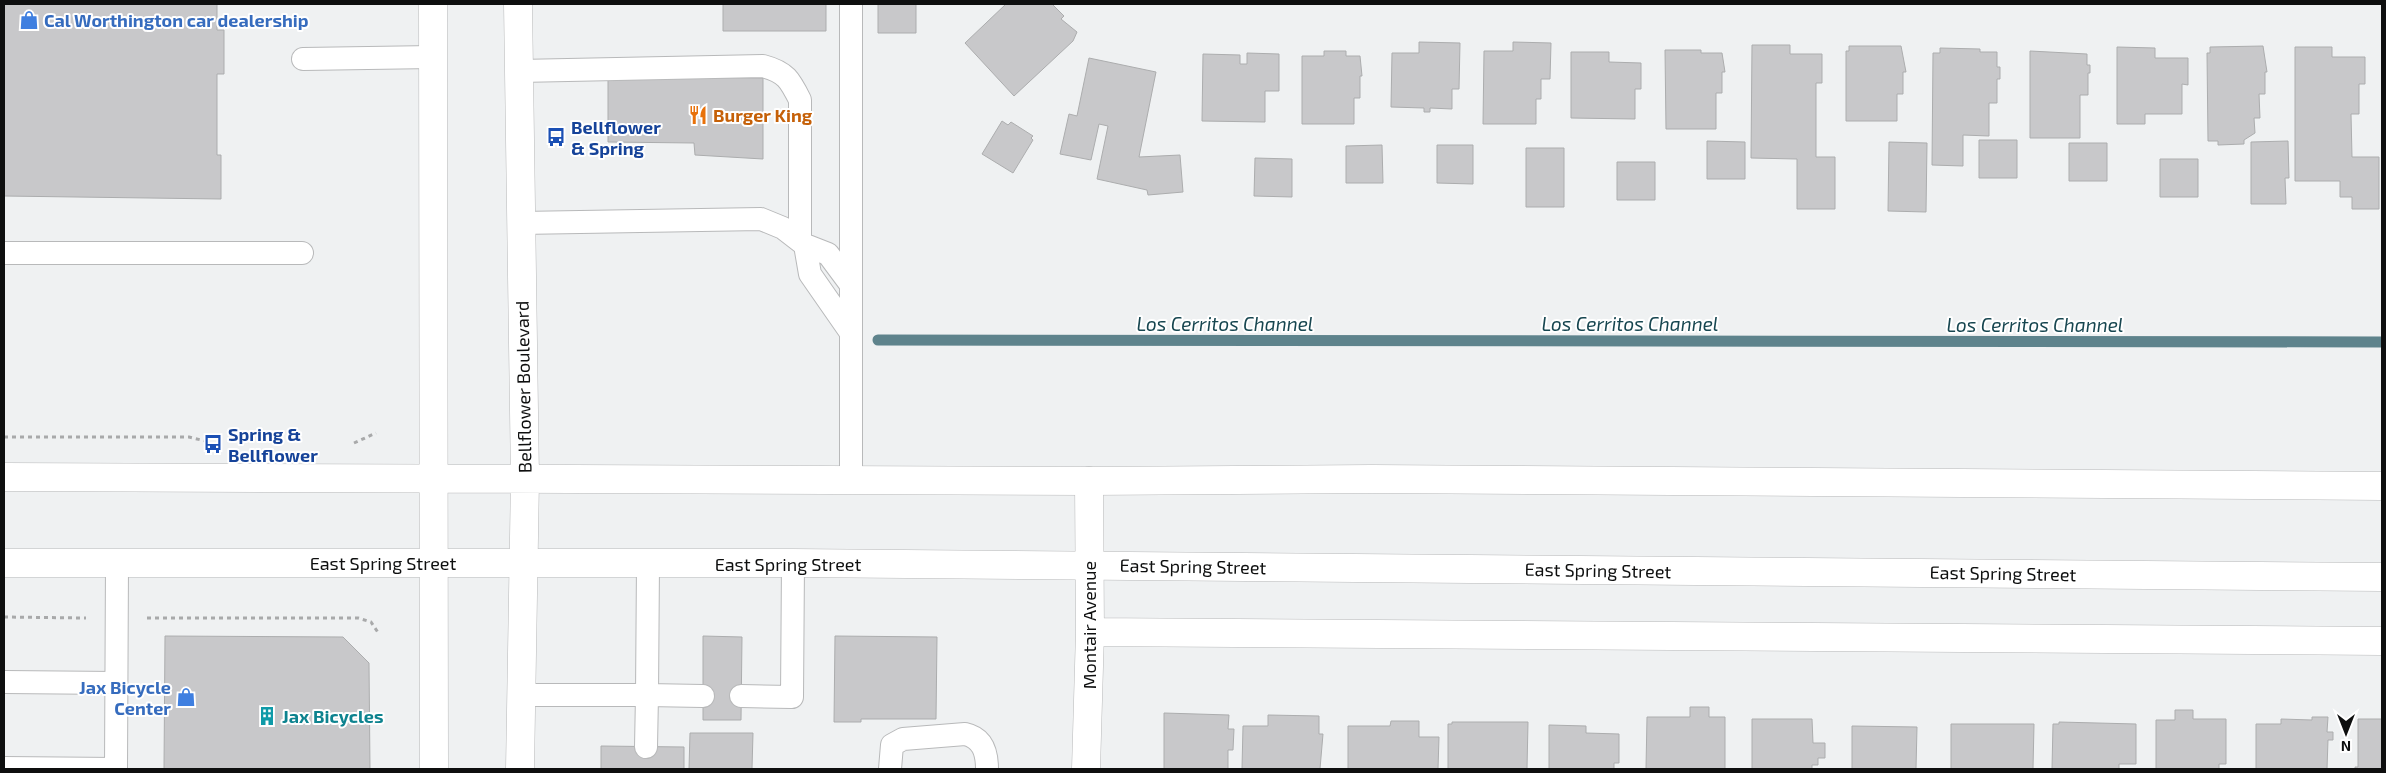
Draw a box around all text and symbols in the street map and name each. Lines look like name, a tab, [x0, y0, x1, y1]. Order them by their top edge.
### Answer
shop icon: Cal Worthington car dealership	[18, 9, 40, 31]
place label: Cal Worthington car dealership	[44, 9, 309, 31]
restaurant icon: Burger King	[687, 104, 709, 126]
place label: Burger King	[713, 104, 813, 126]
place label: Bellflower & Spring	[571, 116, 661, 159]
bus stop icon: Bellflower & Spring	[545, 126, 567, 148]
street label: Bellflower Boulevard	[510, 301, 536, 473]
water label: Los Cerritos Channel	[1137, 312, 1313, 335]
water label: Los Cerritos Channel	[1542, 312, 1718, 335]
water label: Los Cerritos Channel	[1947, 313, 2123, 336]
place label: Spring & Bellflower	[228, 423, 318, 466]
bus stop icon: Spring & Bellflower	[202, 433, 224, 455]
street label: East Spring Street	[310, 552, 457, 574]
street label: East Spring Street	[715, 553, 862, 575]
street label: East Spring Street	[1119, 554, 1267, 578]
street label: East Spring Street	[1524, 558, 1672, 582]
street label: Montair Avenue	[1078, 561, 1100, 689]
street label: East Spring Street	[1929, 561, 2077, 585]
place label: Jax Bicycle Center	[79, 676, 171, 719]
shop icon: Jax Bicycle Center	[175, 686, 197, 708]
building icon: Jax Bicycles	[256, 705, 278, 727]
place label: Jax Bicycles	[282, 705, 384, 727]
north arrow	[2321, 708, 2371, 758]
text: N	[2341, 738, 2351, 755]

